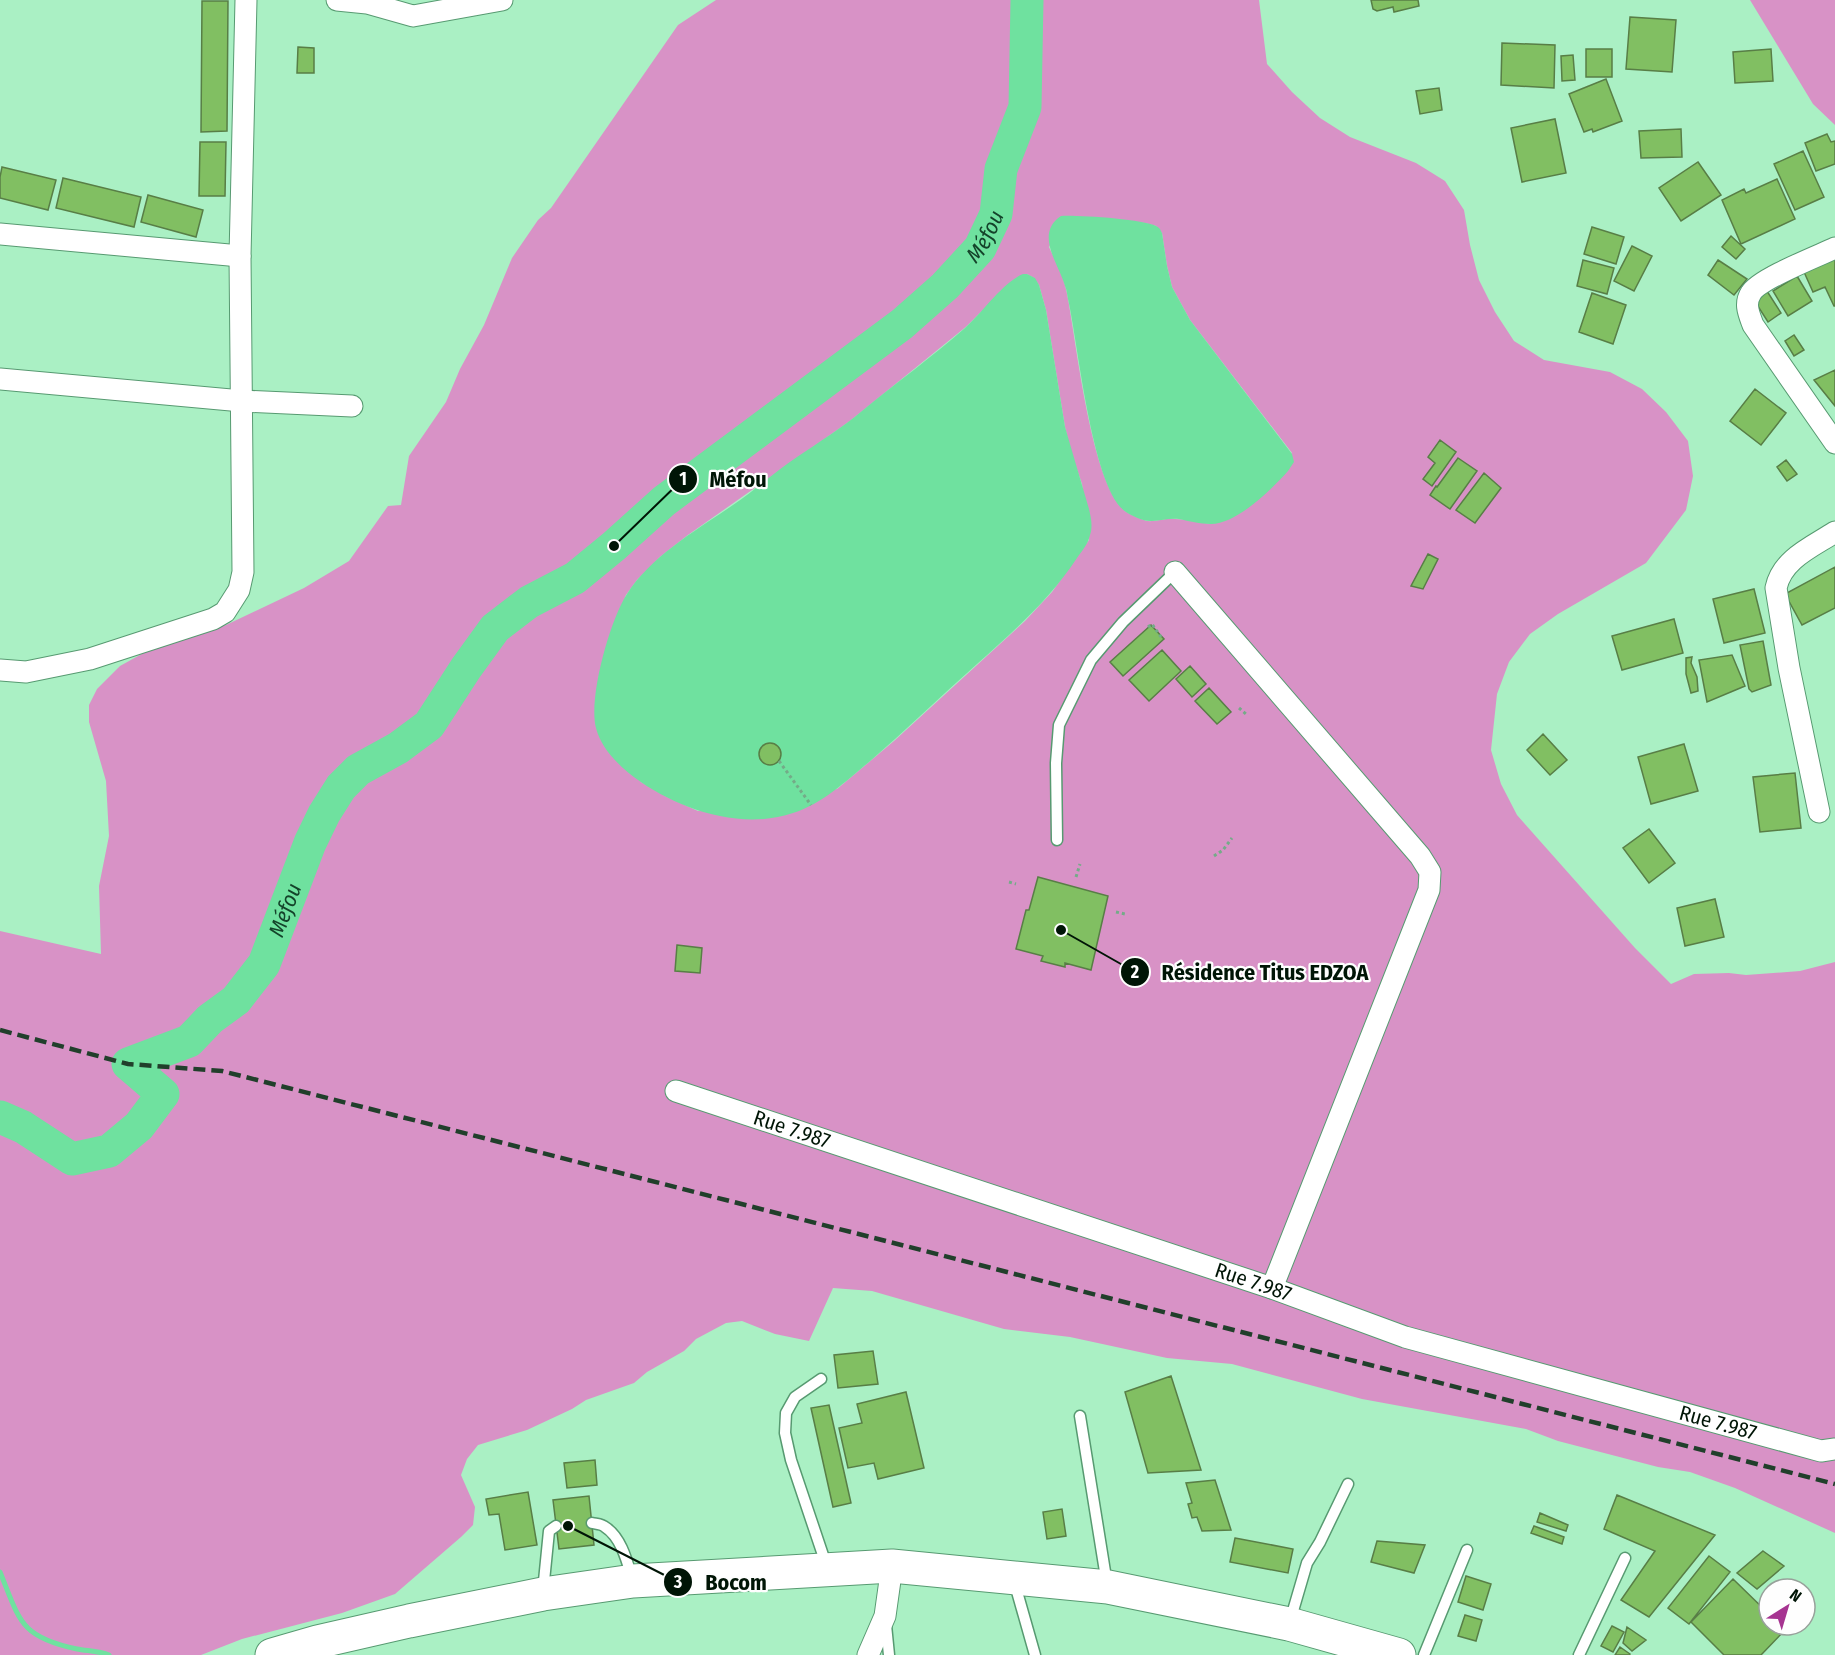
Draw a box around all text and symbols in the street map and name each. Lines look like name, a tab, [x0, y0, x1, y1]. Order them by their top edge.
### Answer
water label: Méfou	[960, 206, 1010, 268]
callout: Méfou	[668, 459, 779, 499]
text: Méfou	[709, 466, 767, 493]
text: 1	[679, 468, 687, 490]
water label: Méfou	[263, 879, 307, 941]
callout: Résidence Titus EDZOA	[1120, 952, 1380, 992]
text: Résidence Titus EDZOA	[1162, 959, 1369, 986]
text: 2	[1130, 961, 1139, 983]
street label: Rue 7.987	[750, 1105, 834, 1154]
street label: Rue 7.987	[1212, 1257, 1295, 1307]
street label: Rue 7.987	[1676, 1400, 1760, 1446]
callout: Bocom	[663, 1562, 778, 1602]
text: Bocom	[705, 1569, 767, 1596]
text: 3	[673, 1571, 683, 1593]
north arrow	[1757, 1577, 1817, 1637]
text: N	[1786, 1585, 1805, 1606]

